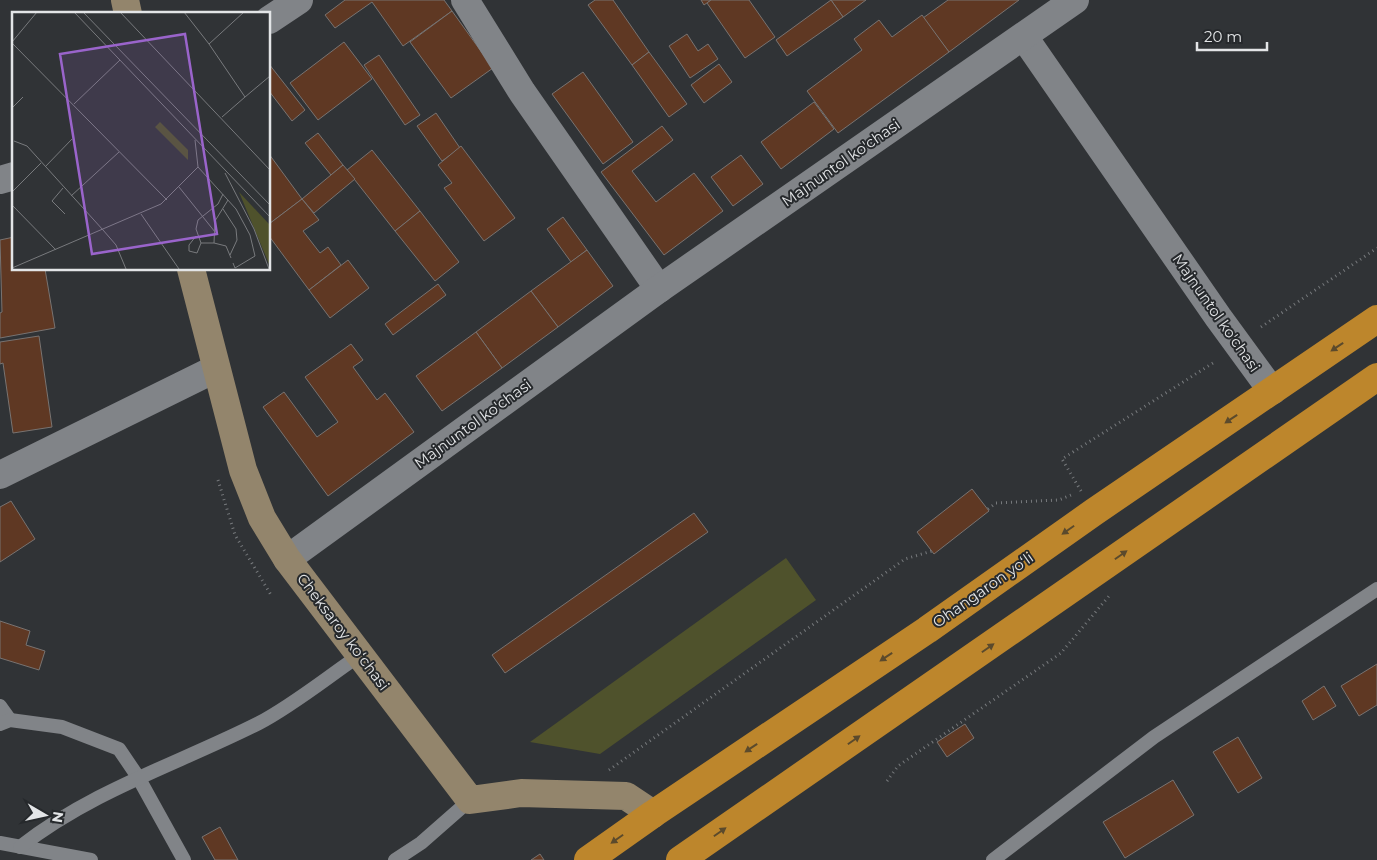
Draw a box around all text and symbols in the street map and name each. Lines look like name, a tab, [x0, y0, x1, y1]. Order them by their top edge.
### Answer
inset map	[12, 12, 270, 270]
scale bar	[1197, 20, 1267, 52]
text: 20 m	[1204, 27, 1242, 46]
street label: Majnuntol ko'chasi	[778, 115, 904, 211]
street label: Majnuntol ko'chasi	[1168, 250, 1264, 376]
one-way arrow	[1330, 342, 1344, 352]
street label: Majnuntol ko'chasi	[410, 375, 535, 472]
one-way arrow	[1224, 414, 1238, 424]
one-way arrow	[1061, 525, 1075, 535]
street label: Ohangaron yoʻli	[929, 548, 1037, 631]
one-way arrow	[1114, 550, 1128, 560]
street label: Cheksaroy koʻchasi	[293, 569, 394, 694]
one-way arrow	[981, 643, 994, 653]
one-way arrow	[879, 653, 893, 662]
one-way arrow	[847, 735, 861, 745]
one-way arrow	[744, 743, 758, 753]
north arrow	[20, 790, 70, 840]
text: N	[48, 810, 68, 824]
one-way arrow	[713, 827, 727, 837]
one-way arrow	[610, 834, 624, 844]

